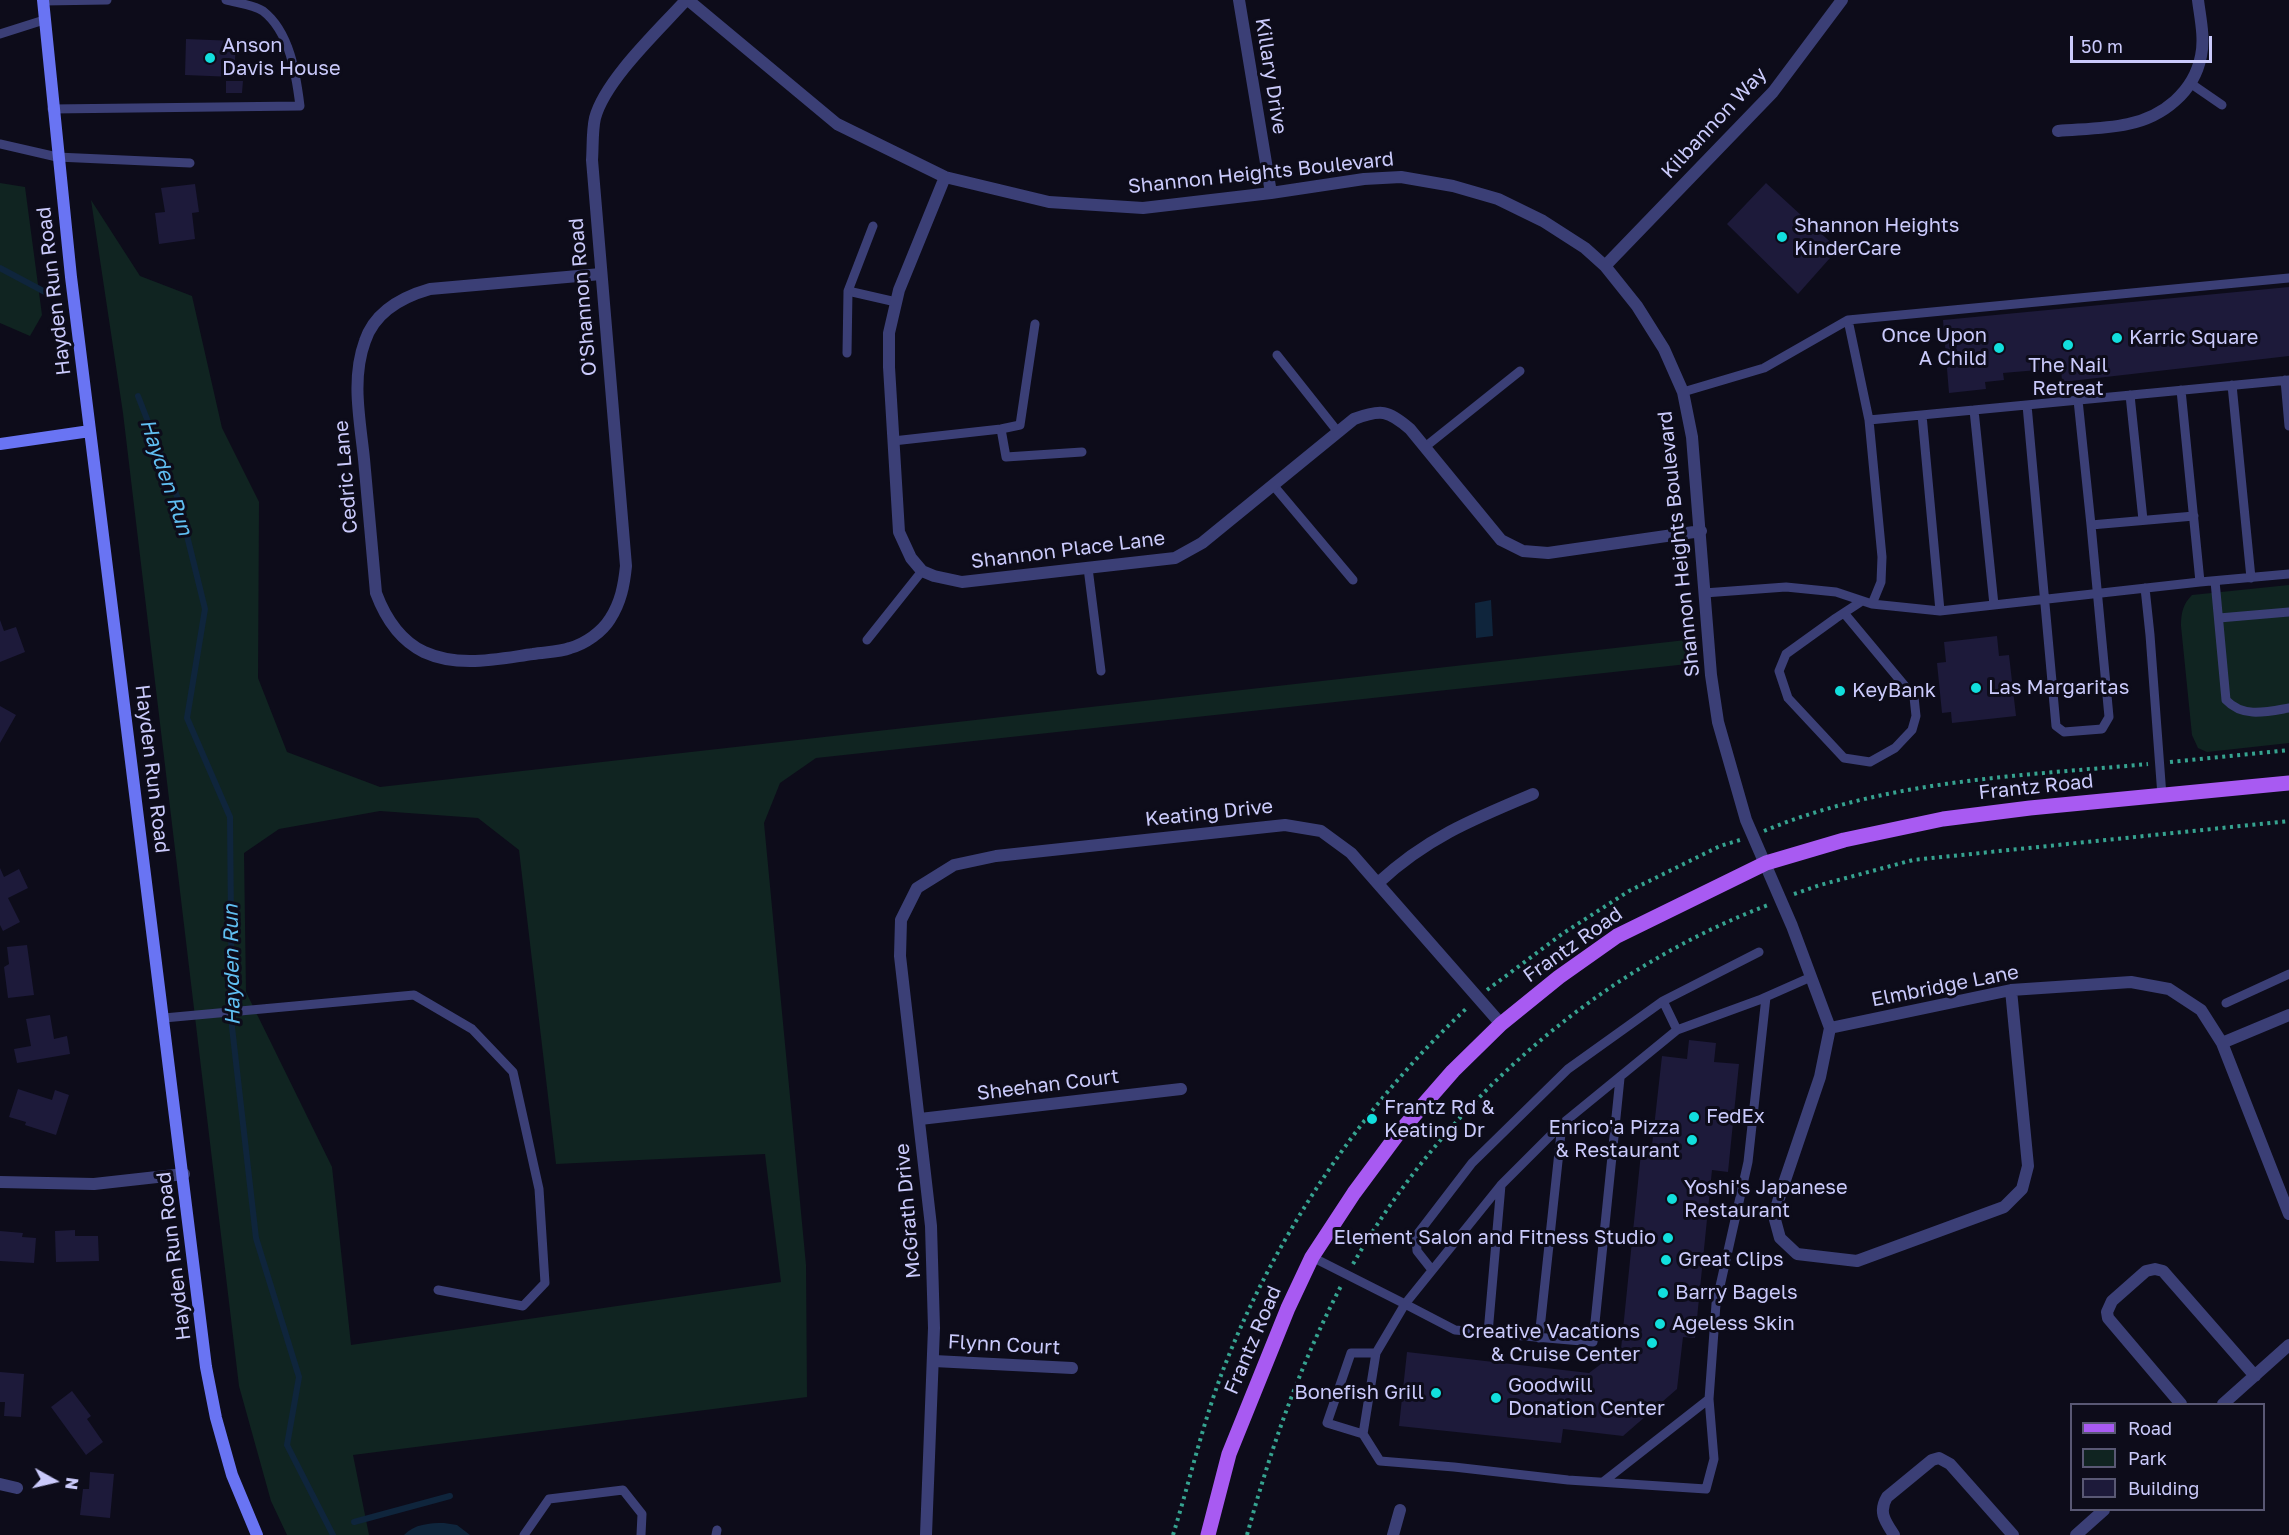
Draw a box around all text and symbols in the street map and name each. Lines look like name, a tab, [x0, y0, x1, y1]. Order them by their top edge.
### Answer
street label: Killary Drive	[1250, 16, 1292, 136]
scale bar	[2073, 24, 2216, 62]
place label: Anson Davis House	[222, 34, 341, 81]
text: 50 m	[2081, 35, 2123, 57]
marker: Anson Davis House	[203, 51, 217, 65]
street label: Kilbannon Way	[1656, 62, 1772, 184]
street label: Shannon Heights Boulevard	[1127, 147, 1395, 199]
street label: Hayden Run Road	[32, 205, 76, 377]
place label: Shannon Heights KinderCare	[1794, 214, 1959, 261]
street label: O'Shannon Road	[564, 217, 602, 377]
marker: Shannon Heights KinderCare	[1775, 230, 1789, 244]
place label: Once Upon A Child	[1881, 324, 1987, 371]
place label: Karric Square	[2129, 326, 2258, 350]
marker: Karric Square	[2110, 331, 2124, 345]
marker: The Nail Retreat	[2061, 338, 2075, 352]
marker: Once Upon A Child	[1992, 341, 2006, 355]
place label: The Nail Retreat	[2028, 354, 2108, 401]
street label: Shannon Heights Boulevard	[1653, 410, 1705, 678]
water label: Hayden Run	[134, 415, 198, 539]
street label: Cedric Lane	[329, 419, 363, 535]
street label: Shannon Place Lane	[970, 526, 1166, 574]
place label: Las Margaritas	[1988, 676, 2129, 700]
place label: KeyBank	[1852, 679, 1936, 703]
marker: Las Margaritas	[1969, 681, 1983, 695]
street label: Hayden Run Road	[130, 683, 174, 855]
marker: KeyBank	[1833, 684, 1847, 698]
street label: Frantz Road	[1977, 769, 2095, 805]
street label: Keating Drive	[1144, 794, 1274, 832]
street label: Frantz Road	[1519, 902, 1627, 988]
water label: Hayden Run	[218, 904, 246, 1026]
street label: Elmbridge Lane	[1869, 960, 2021, 1012]
street label: Sheehan Court	[976, 1064, 1120, 1106]
place label: Frantz Rd & Keating Dr	[1384, 1096, 1495, 1143]
place label: FedEx	[1706, 1105, 1765, 1129]
marker: FedEx	[1687, 1110, 1701, 1124]
marker: Frantz Rd & Keating Dr	[1365, 1112, 1379, 1126]
place label: Enrico'a Pizza & Restaurant	[1549, 1116, 1680, 1163]
marker: Enrico'a Pizza & Restaurant	[1685, 1133, 1699, 1147]
street label: McGrath Drive	[890, 1142, 926, 1280]
street label: Hayden Run Road	[152, 1170, 196, 1342]
place label: Yoshi's Japanese Restaurant	[1684, 1176, 1848, 1223]
marker: Yoshi's Japanese Restaurant	[1665, 1192, 1679, 1206]
place label: Element Salon and Fitness Studio	[1334, 1226, 1656, 1250]
marker: Element Salon and Fitness Studio	[1661, 1231, 1675, 1245]
place label: Great Clips	[1678, 1248, 1784, 1272]
marker: Great Clips	[1659, 1253, 1673, 1267]
place label: Barry Bagels	[1675, 1281, 1798, 1305]
street label: Frantz Road	[1219, 1282, 1287, 1398]
marker: Barry Bagels	[1656, 1286, 1670, 1300]
place label: Ageless Skin	[1672, 1312, 1795, 1336]
marker: Ageless Skin	[1653, 1317, 1667, 1331]
place label: Creative Vacations & Cruise Center	[1462, 1320, 1640, 1367]
street label: Flynn Court	[947, 1330, 1061, 1360]
marker: Creative Vacations & Cruise Center	[1645, 1336, 1659, 1350]
place label: Goodwill Donation Center	[1508, 1374, 1665, 1421]
place label: Bonefish Grill	[1294, 1381, 1424, 1405]
marker: Bonefish Grill	[1429, 1386, 1443, 1400]
marker: Goodwill Donation Center	[1489, 1391, 1503, 1405]
legend	[2070, 1403, 2265, 1511]
text: Road	[2128, 1417, 2172, 1439]
text: Park	[2128, 1447, 2167, 1469]
north arrow	[24, 1451, 84, 1511]
text: N	[61, 1476, 83, 1491]
text: Building	[2128, 1477, 2199, 1499]

